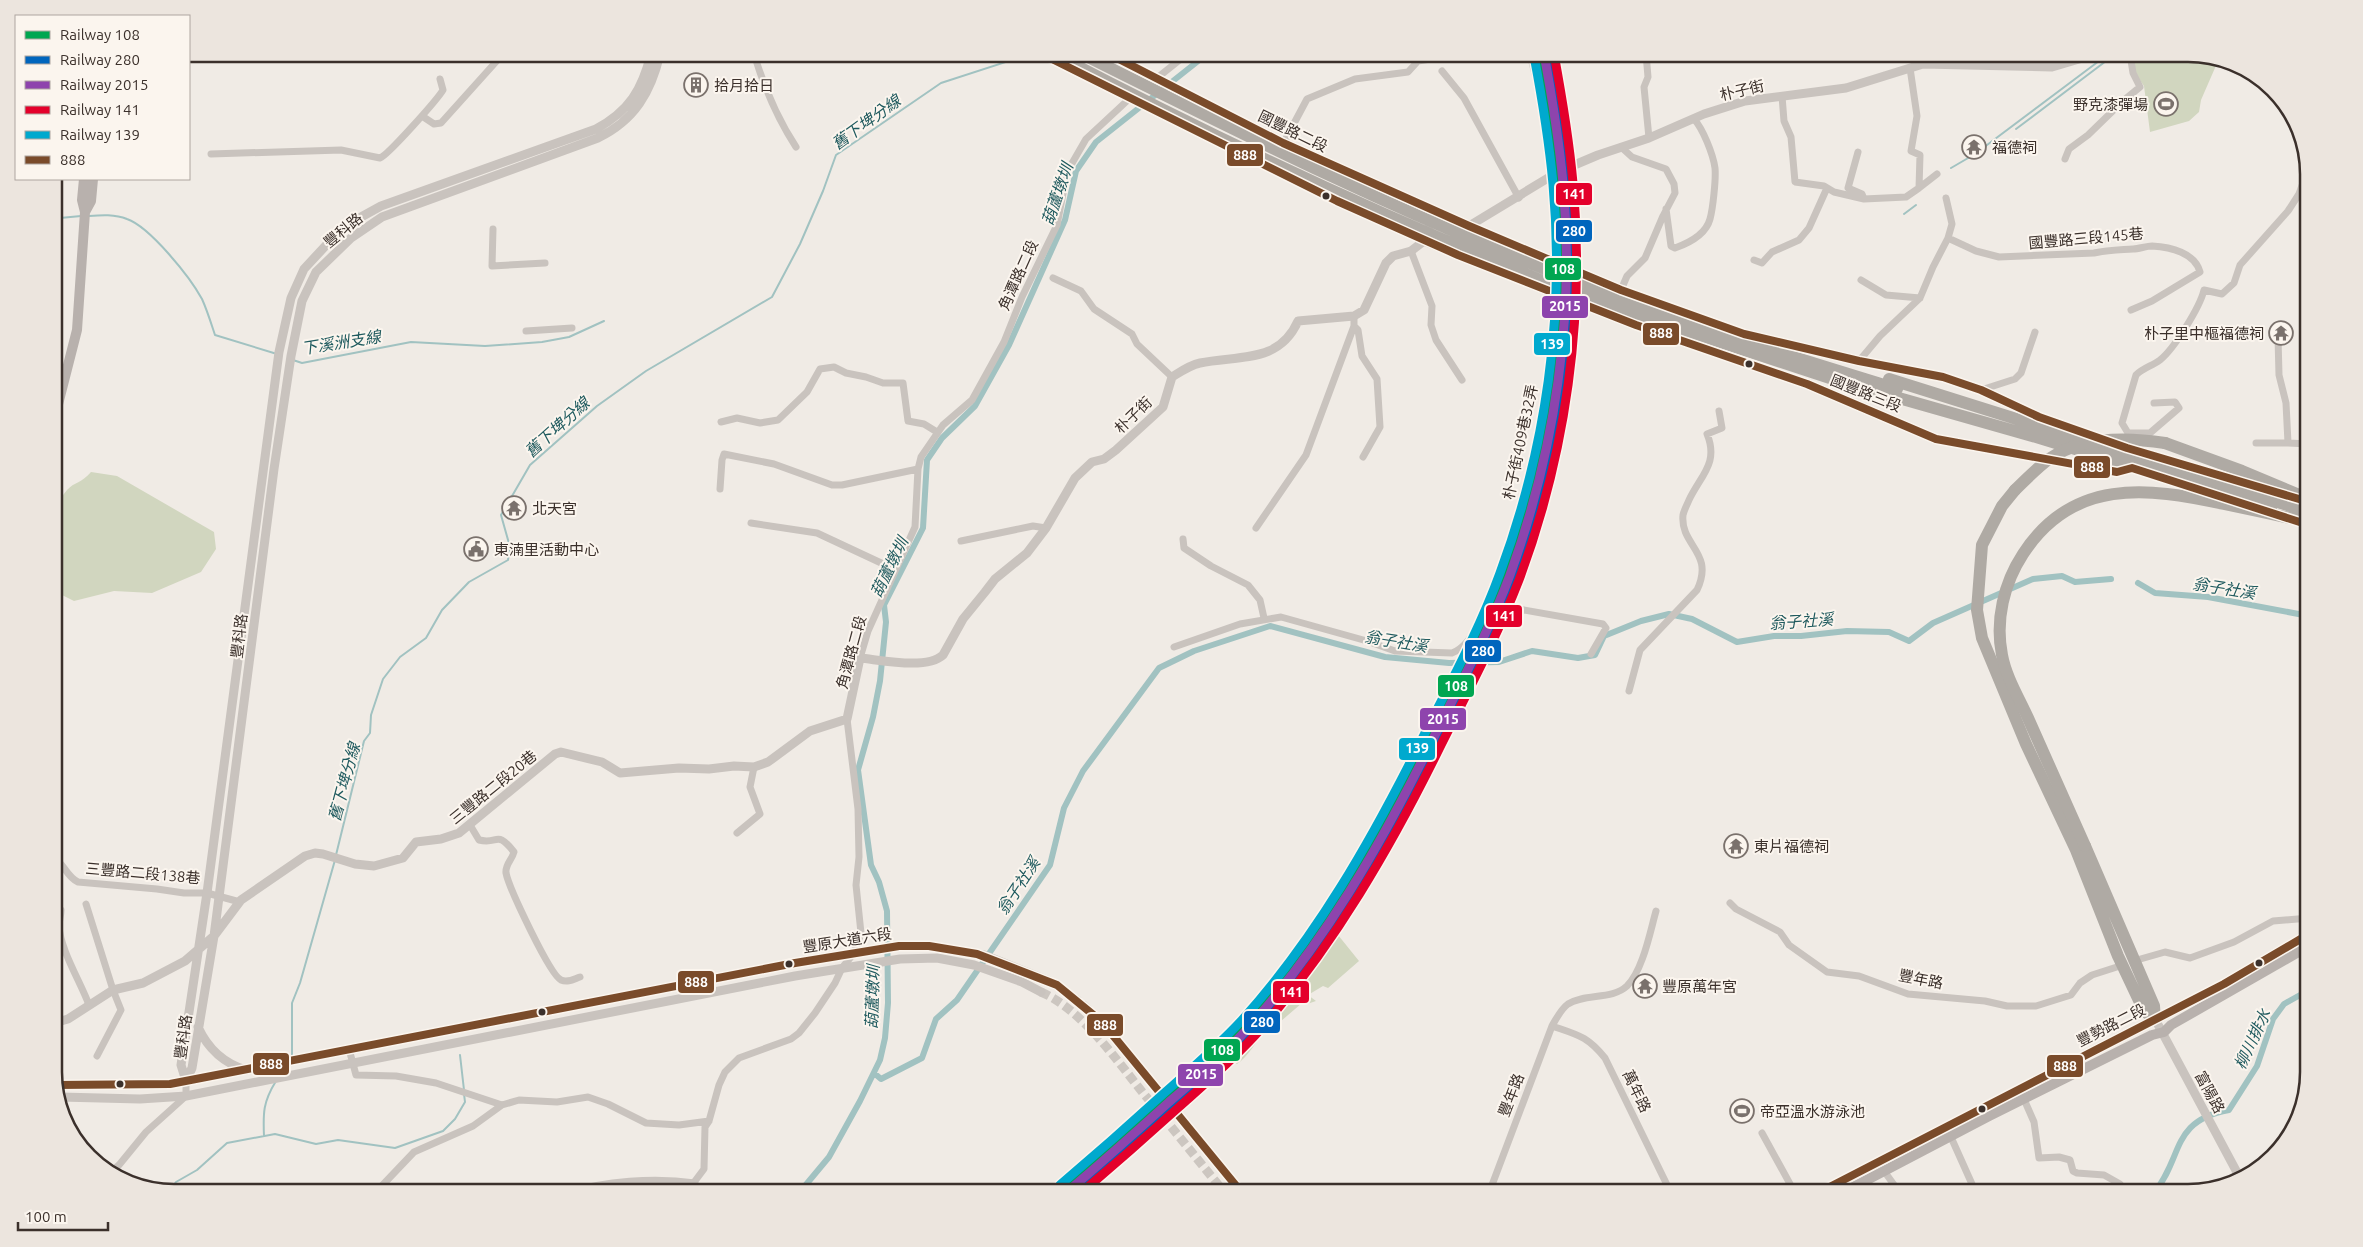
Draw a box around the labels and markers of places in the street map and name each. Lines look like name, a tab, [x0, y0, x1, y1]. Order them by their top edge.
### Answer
building icon: 拾月拾日	[683, 72, 709, 98]
place label: 拾月拾日	[714, 77, 774, 94]
sports icon: 野克漆彈場	[2153, 91, 2179, 117]
place label: 野克漆彈場	[2073, 96, 2148, 113]
temple icon: 福德祠	[1961, 134, 1987, 160]
place label: 福德祠	[1992, 139, 2037, 156]
unlabelled marker	[1321, 191, 1331, 201]
temple icon: 朴子里中樞福德祠	[2268, 320, 2294, 346]
place label: 朴子里中樞福德祠	[2144, 325, 2264, 342]
unlabelled marker	[1744, 359, 1754, 369]
temple icon: 北天宮	[501, 495, 527, 521]
place label: 北天宮	[532, 500, 577, 517]
public building icon: 東湳里活動中心	[463, 536, 489, 562]
place label: 東湳里活動中心	[494, 541, 599, 558]
temple icon: 東片福德祠	[1723, 833, 1749, 859]
place label: 東片福德祠	[1754, 838, 1829, 855]
unlabelled marker	[2254, 958, 2264, 968]
unlabelled marker	[784, 959, 794, 969]
temple icon: 豐原萬年宮	[1632, 973, 1658, 999]
place label: 豐原萬年宮	[1662, 978, 1737, 995]
unlabelled marker	[537, 1007, 547, 1017]
unlabelled marker	[115, 1079, 125, 1089]
sports icon: 帝亞溫水游泳池	[1729, 1098, 1755, 1124]
place label: 帝亞溫水游泳池	[1760, 1103, 1865, 1120]
unlabelled marker	[1977, 1104, 1987, 1114]

